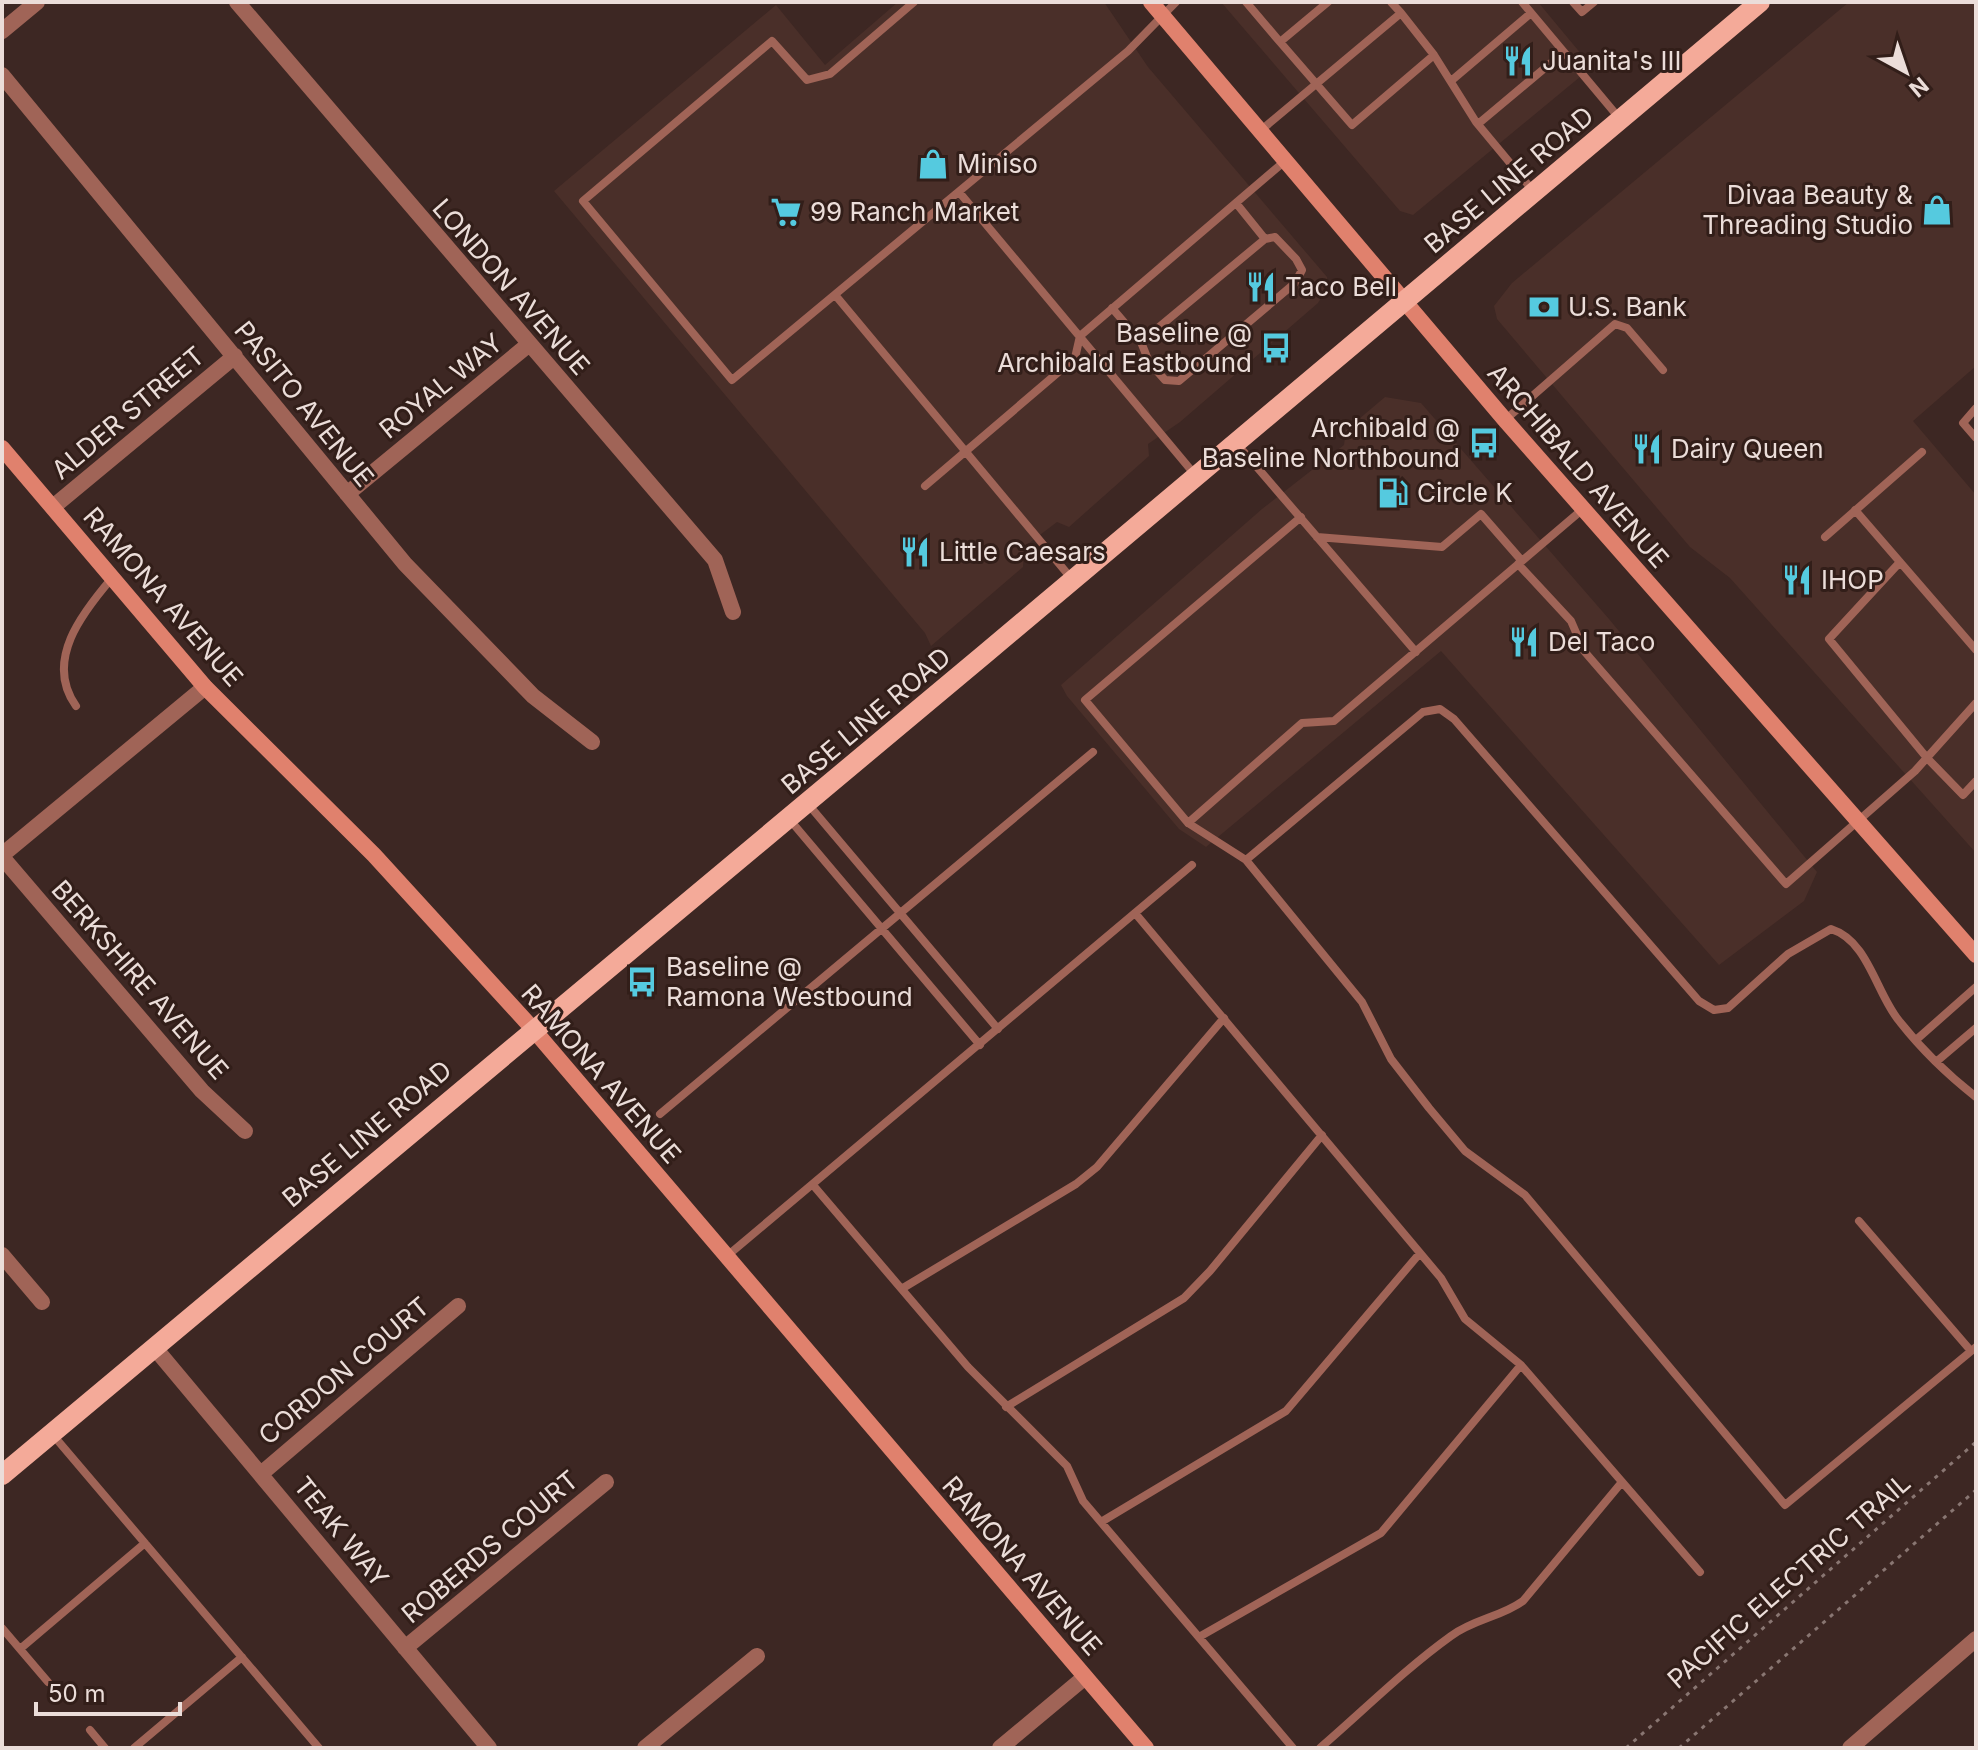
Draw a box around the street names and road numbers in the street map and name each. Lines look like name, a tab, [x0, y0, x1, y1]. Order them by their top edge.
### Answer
street label: BASE LINE ROAD	[1418, 100, 1600, 259]
street label: LONDON AVENUE	[426, 192, 596, 381]
street label: PASITO AVENUE	[228, 315, 381, 493]
street label: ROYAL WAY	[373, 327, 508, 445]
street label: ALDER STREET	[45, 340, 210, 485]
street label: ARCHIBALD AVENUE	[1481, 357, 1675, 574]
street label: RAMONA AVENUE	[77, 501, 250, 693]
street label: BASE LINE ROAD	[775, 641, 957, 800]
street label: BERKSHIRE AVENUE	[46, 874, 235, 1086]
street label: RAMONA AVENUE	[515, 978, 688, 1170]
street label: BASE LINE ROAD	[276, 1054, 458, 1213]
street label: CORDON COURT	[252, 1290, 435, 1451]
street label: ROBERDS COURT	[395, 1464, 584, 1629]
street label: PACIFIC ELECTRIC TRAIL	[1661, 1467, 1916, 1694]
street label: TEAK WAY	[288, 1470, 395, 1593]
street label: RAMONA AVENUE	[936, 1470, 1109, 1662]

